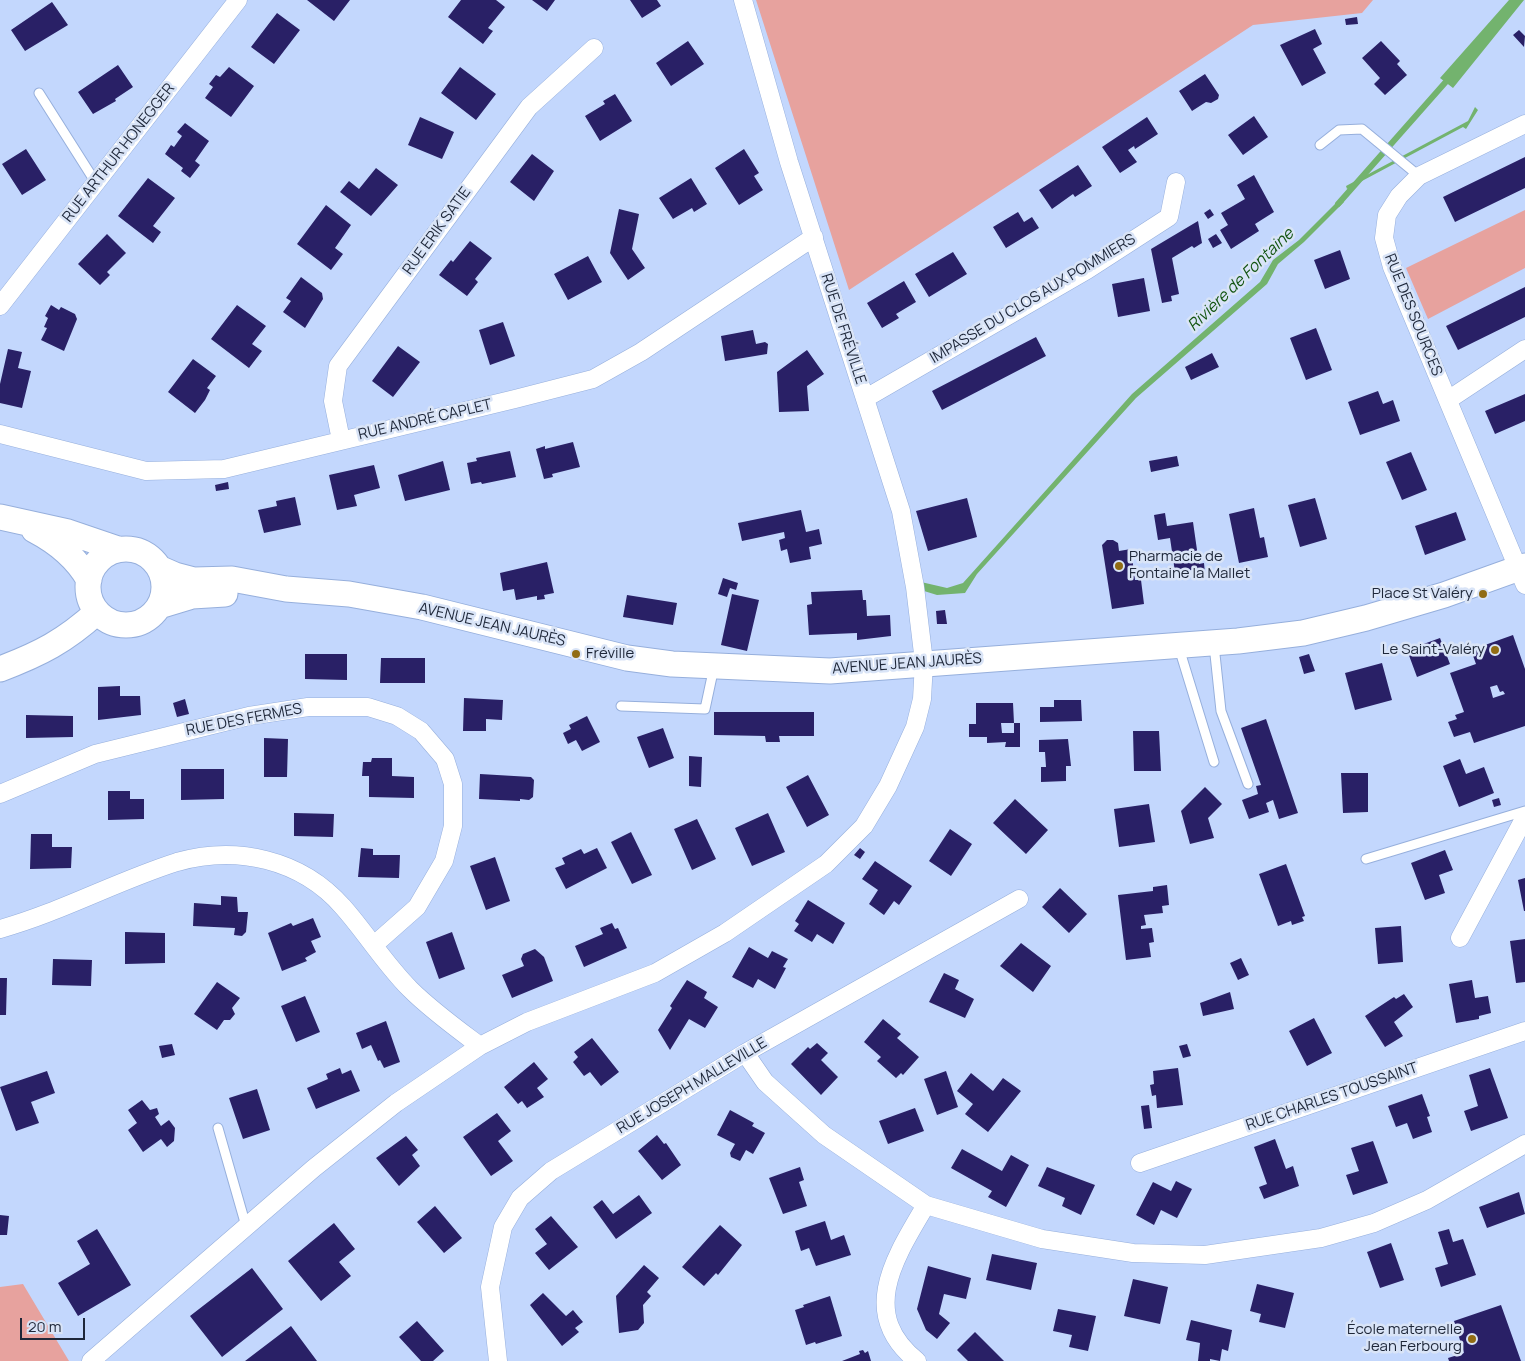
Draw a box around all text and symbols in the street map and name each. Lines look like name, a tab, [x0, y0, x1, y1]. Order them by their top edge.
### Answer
street label: RUE ARTHUR HONEGGER	[59, 80, 179, 226]
street label: RUE ERIK SATIE	[399, 184, 475, 278]
water label: Rivière de Fontaine	[1184, 225, 1298, 335]
street label: IMPASSE DU CLOS AUX POMMIERS	[927, 230, 1139, 368]
street label: RUE DES SOURCES	[1380, 251, 1446, 379]
street label: RUE DE FRÉVILLE	[817, 271, 869, 387]
street label: RUE ANDRÉ CAPLET	[356, 396, 494, 444]
place label: Pharmacie de Fontaine la Mallet	[1129, 548, 1250, 583]
marker: Pharmacie de Fontaine la Mallet	[1113, 560, 1125, 572]
place label: Place St Valéry	[1372, 585, 1473, 603]
marker: Place St Valéry	[1477, 588, 1489, 600]
street label: AVENUE JEAN JAURÈS	[417, 599, 567, 651]
place label: Le Saint-Valéry	[1382, 641, 1485, 659]
marker: Le Saint-Valéry	[1489, 644, 1501, 656]
place label: Fréville	[586, 645, 634, 663]
marker: Fréville	[570, 648, 582, 660]
street label: AVENUE JEAN JAURÈS	[832, 650, 982, 678]
street label: RUE DES FERMES	[185, 700, 303, 740]
street label: RUE JOSEPH MALLEVILLE	[614, 1034, 770, 1138]
street label: RUE CHARLES TOUSSAINT	[1244, 1059, 1420, 1135]
scale bar	[22, 1308, 88, 1340]
text: 20 m	[28, 1316, 61, 1337]
place label: École maternelle Jean Ferbourg	[1347, 1321, 1462, 1356]
marker: École maternelle Jean Ferbourg	[1466, 1333, 1478, 1345]

